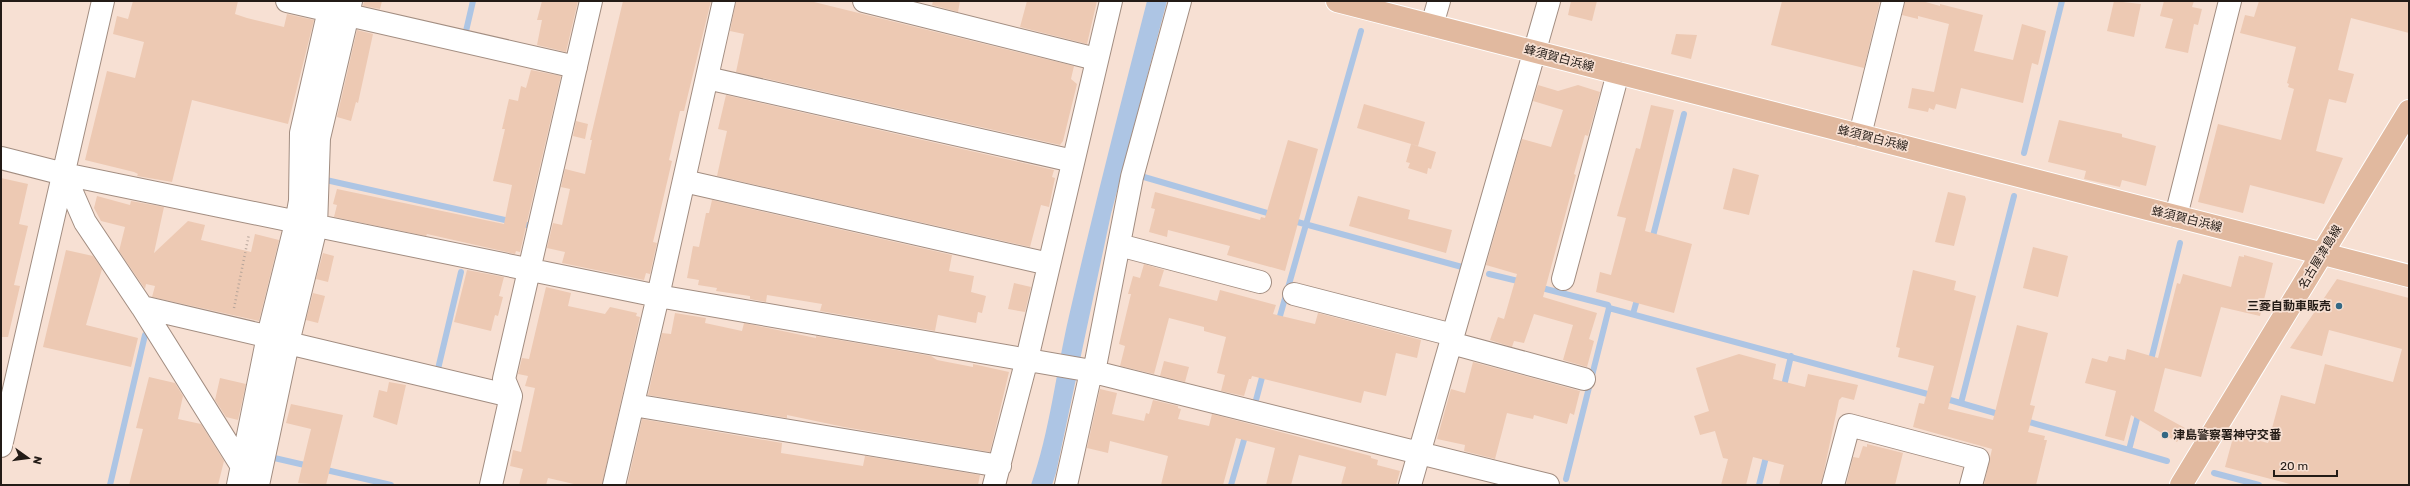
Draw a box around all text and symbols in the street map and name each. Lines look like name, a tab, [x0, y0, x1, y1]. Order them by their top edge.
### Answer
street label: 蜂須賀白浜線	[1522, 42, 1596, 74]
street label: 蜂須賀白浜線	[1836, 122, 1910, 154]
street label: 蜂須賀白浜線	[2150, 203, 2224, 235]
street label: 名古屋津島線	[2295, 223, 2345, 291]
place label: 三菱自動車販売	[2247, 299, 2331, 313]
marker: 三菱自動車販売	[2334, 301, 2344, 311]
place label: 津島警察署神守交番	[2173, 428, 2282, 442]
marker: 津島警察署神守交番	[2160, 430, 2170, 440]
north arrow	[8, 438, 48, 478]
scale bar	[2274, 452, 2337, 478]
text: N	[30, 455, 44, 466]
text: 20 m	[2280, 459, 2308, 473]

